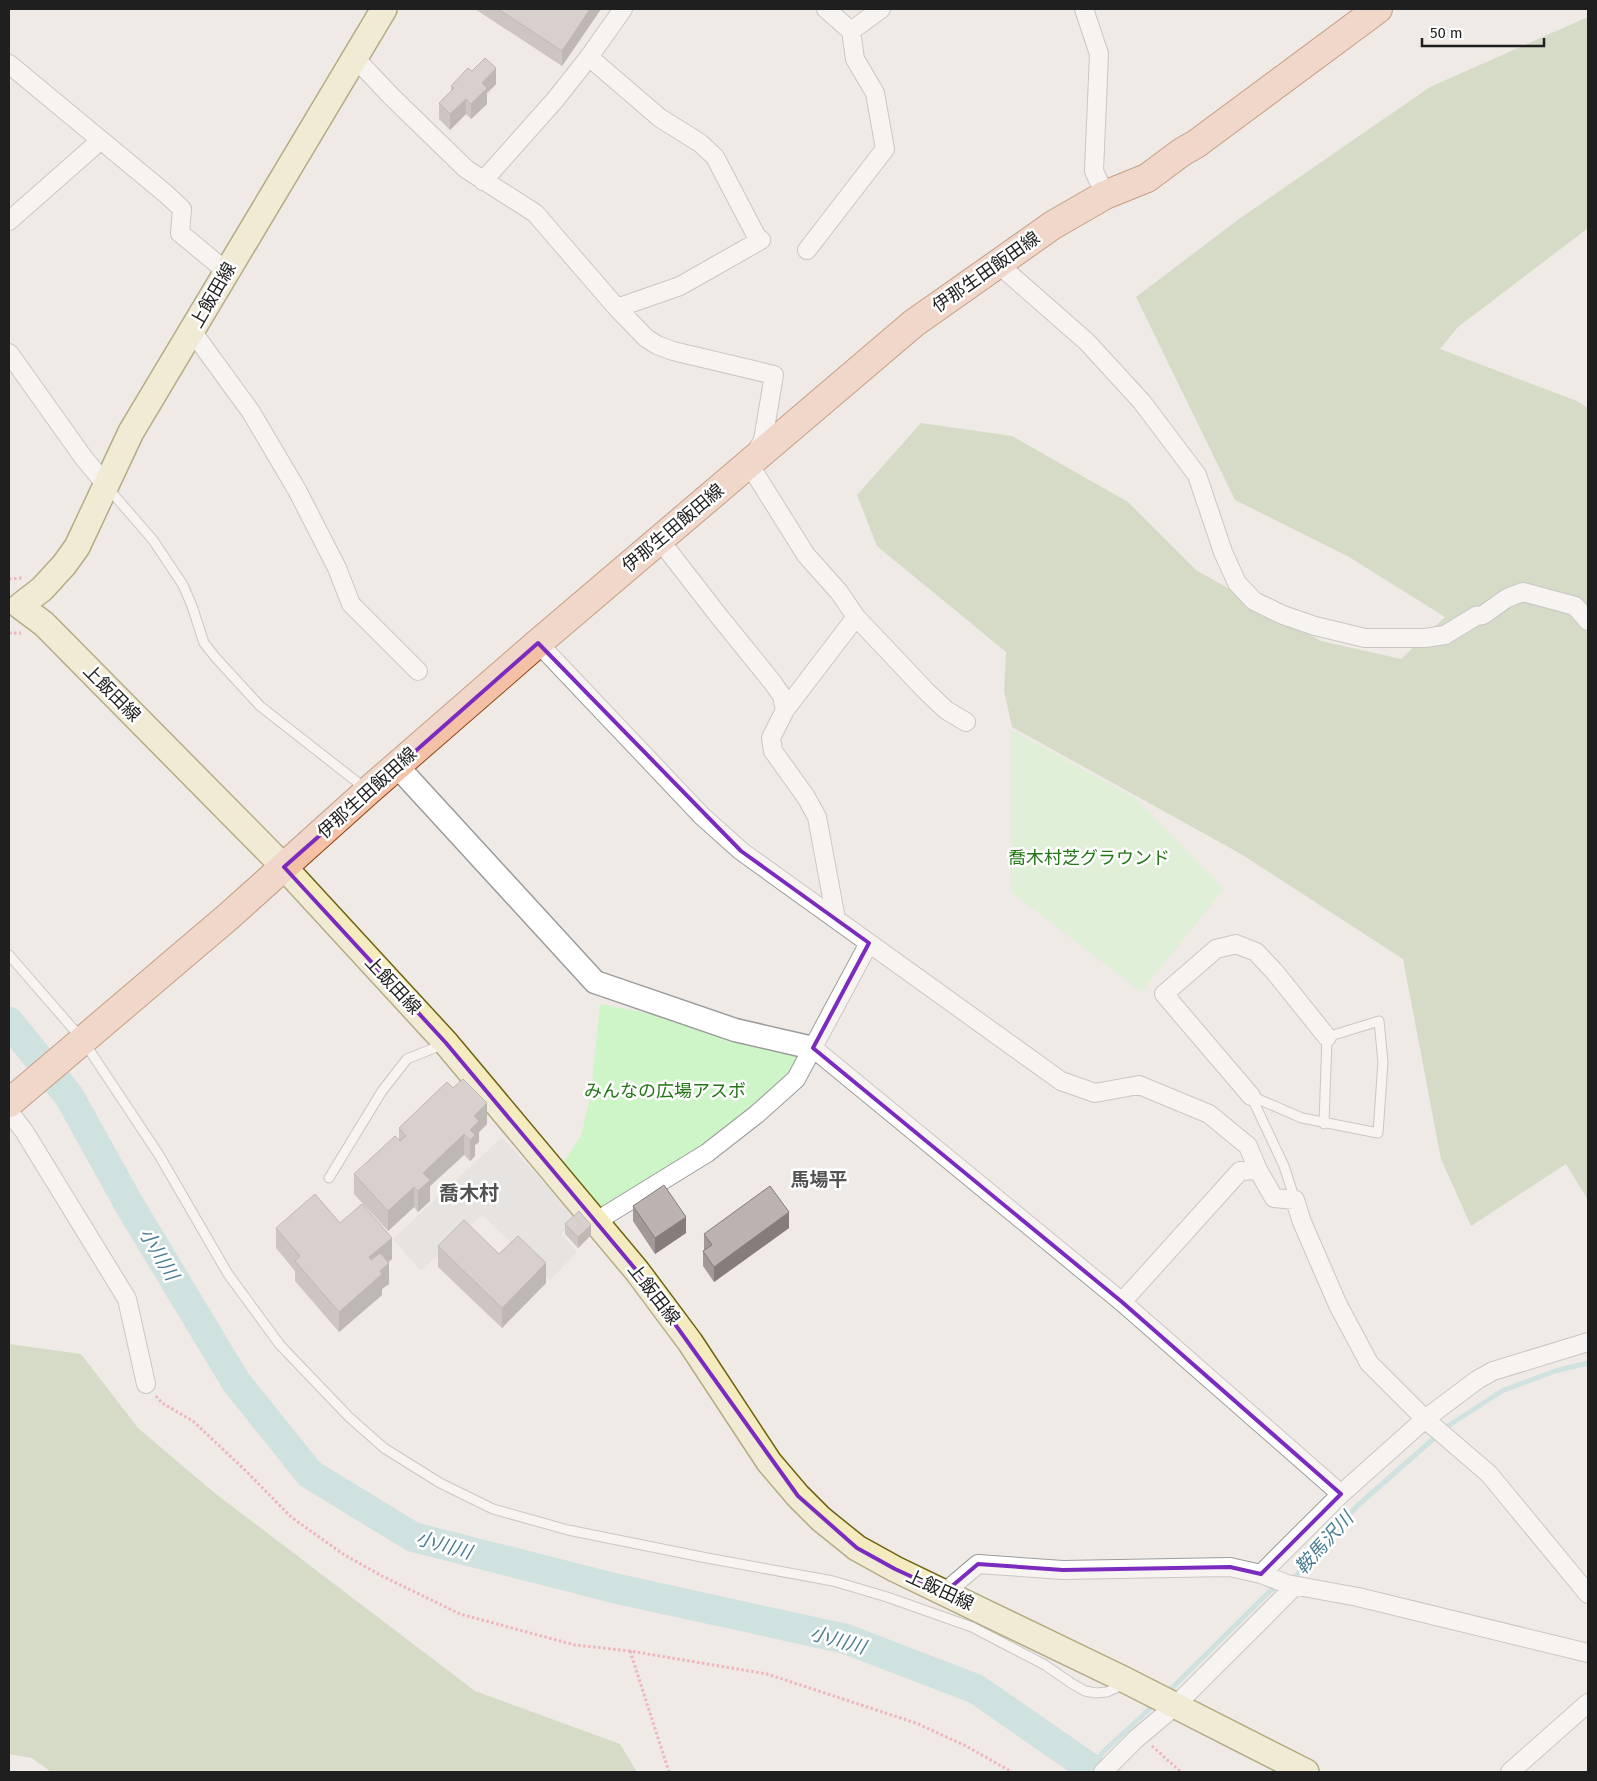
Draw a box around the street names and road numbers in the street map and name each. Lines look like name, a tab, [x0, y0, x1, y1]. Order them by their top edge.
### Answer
street label: 伊那生田飯田線	[928, 227, 1044, 317]
street label: 上飯田線	[185, 258, 241, 332]
street label: 伊那生田飯田線	[618, 479, 728, 577]
street label: 上飯田線	[79, 660, 145, 726]
street label: 伊那生田飯田線	[313, 743, 421, 843]
street label: 上飯田線	[360, 951, 426, 1019]
street label: 上飯田線	[623, 1259, 685, 1329]
street label: 上飯田線	[903, 1565, 977, 1615]

